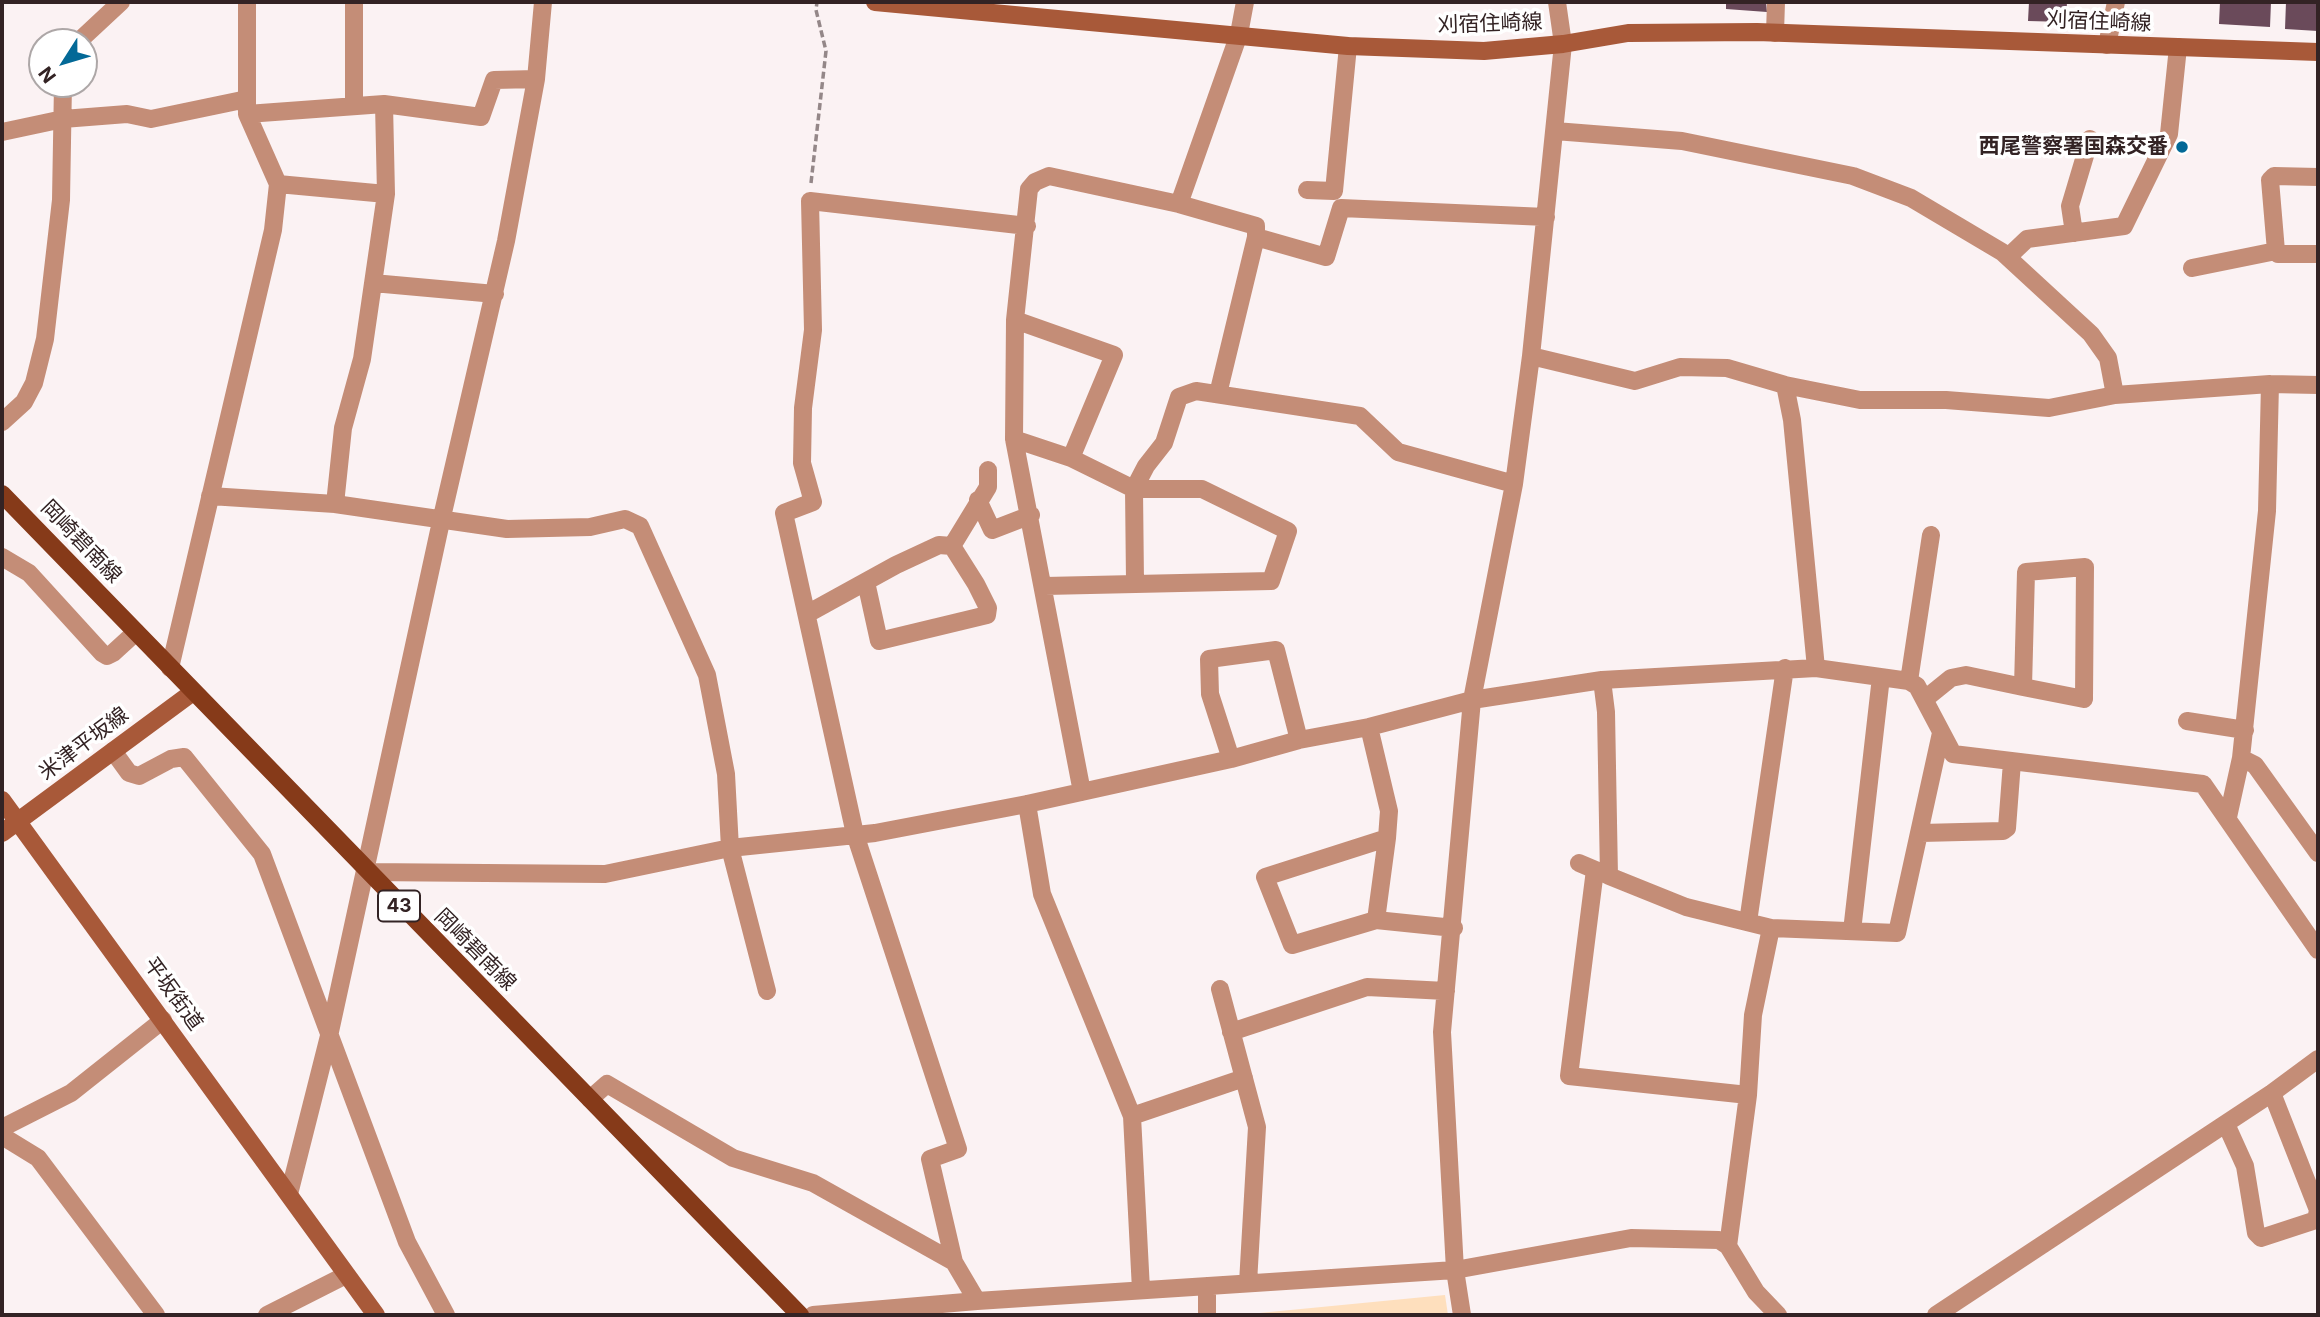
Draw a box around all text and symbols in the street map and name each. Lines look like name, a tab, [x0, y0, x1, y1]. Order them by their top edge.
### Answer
street label: 刈宿住崎線	[2046, 8, 2152, 36]
street label: 刈宿住崎線	[1437, 10, 1543, 38]
north arrow	[28, 28, 98, 98]
text: N	[34, 62, 61, 87]
place label: 西尾警察署国森交番	[1979, 134, 2168, 160]
marker: 西尾警察署国森交番	[2174, 139, 2190, 155]
street label: 岡崎碧南線	[35, 495, 127, 589]
street label: 米津平坂線	[34, 702, 134, 786]
road number: 43	[378, 890, 420, 922]
street label: 岡崎碧南線	[429, 904, 521, 996]
street label: 平坂街道	[138, 953, 208, 1035]

